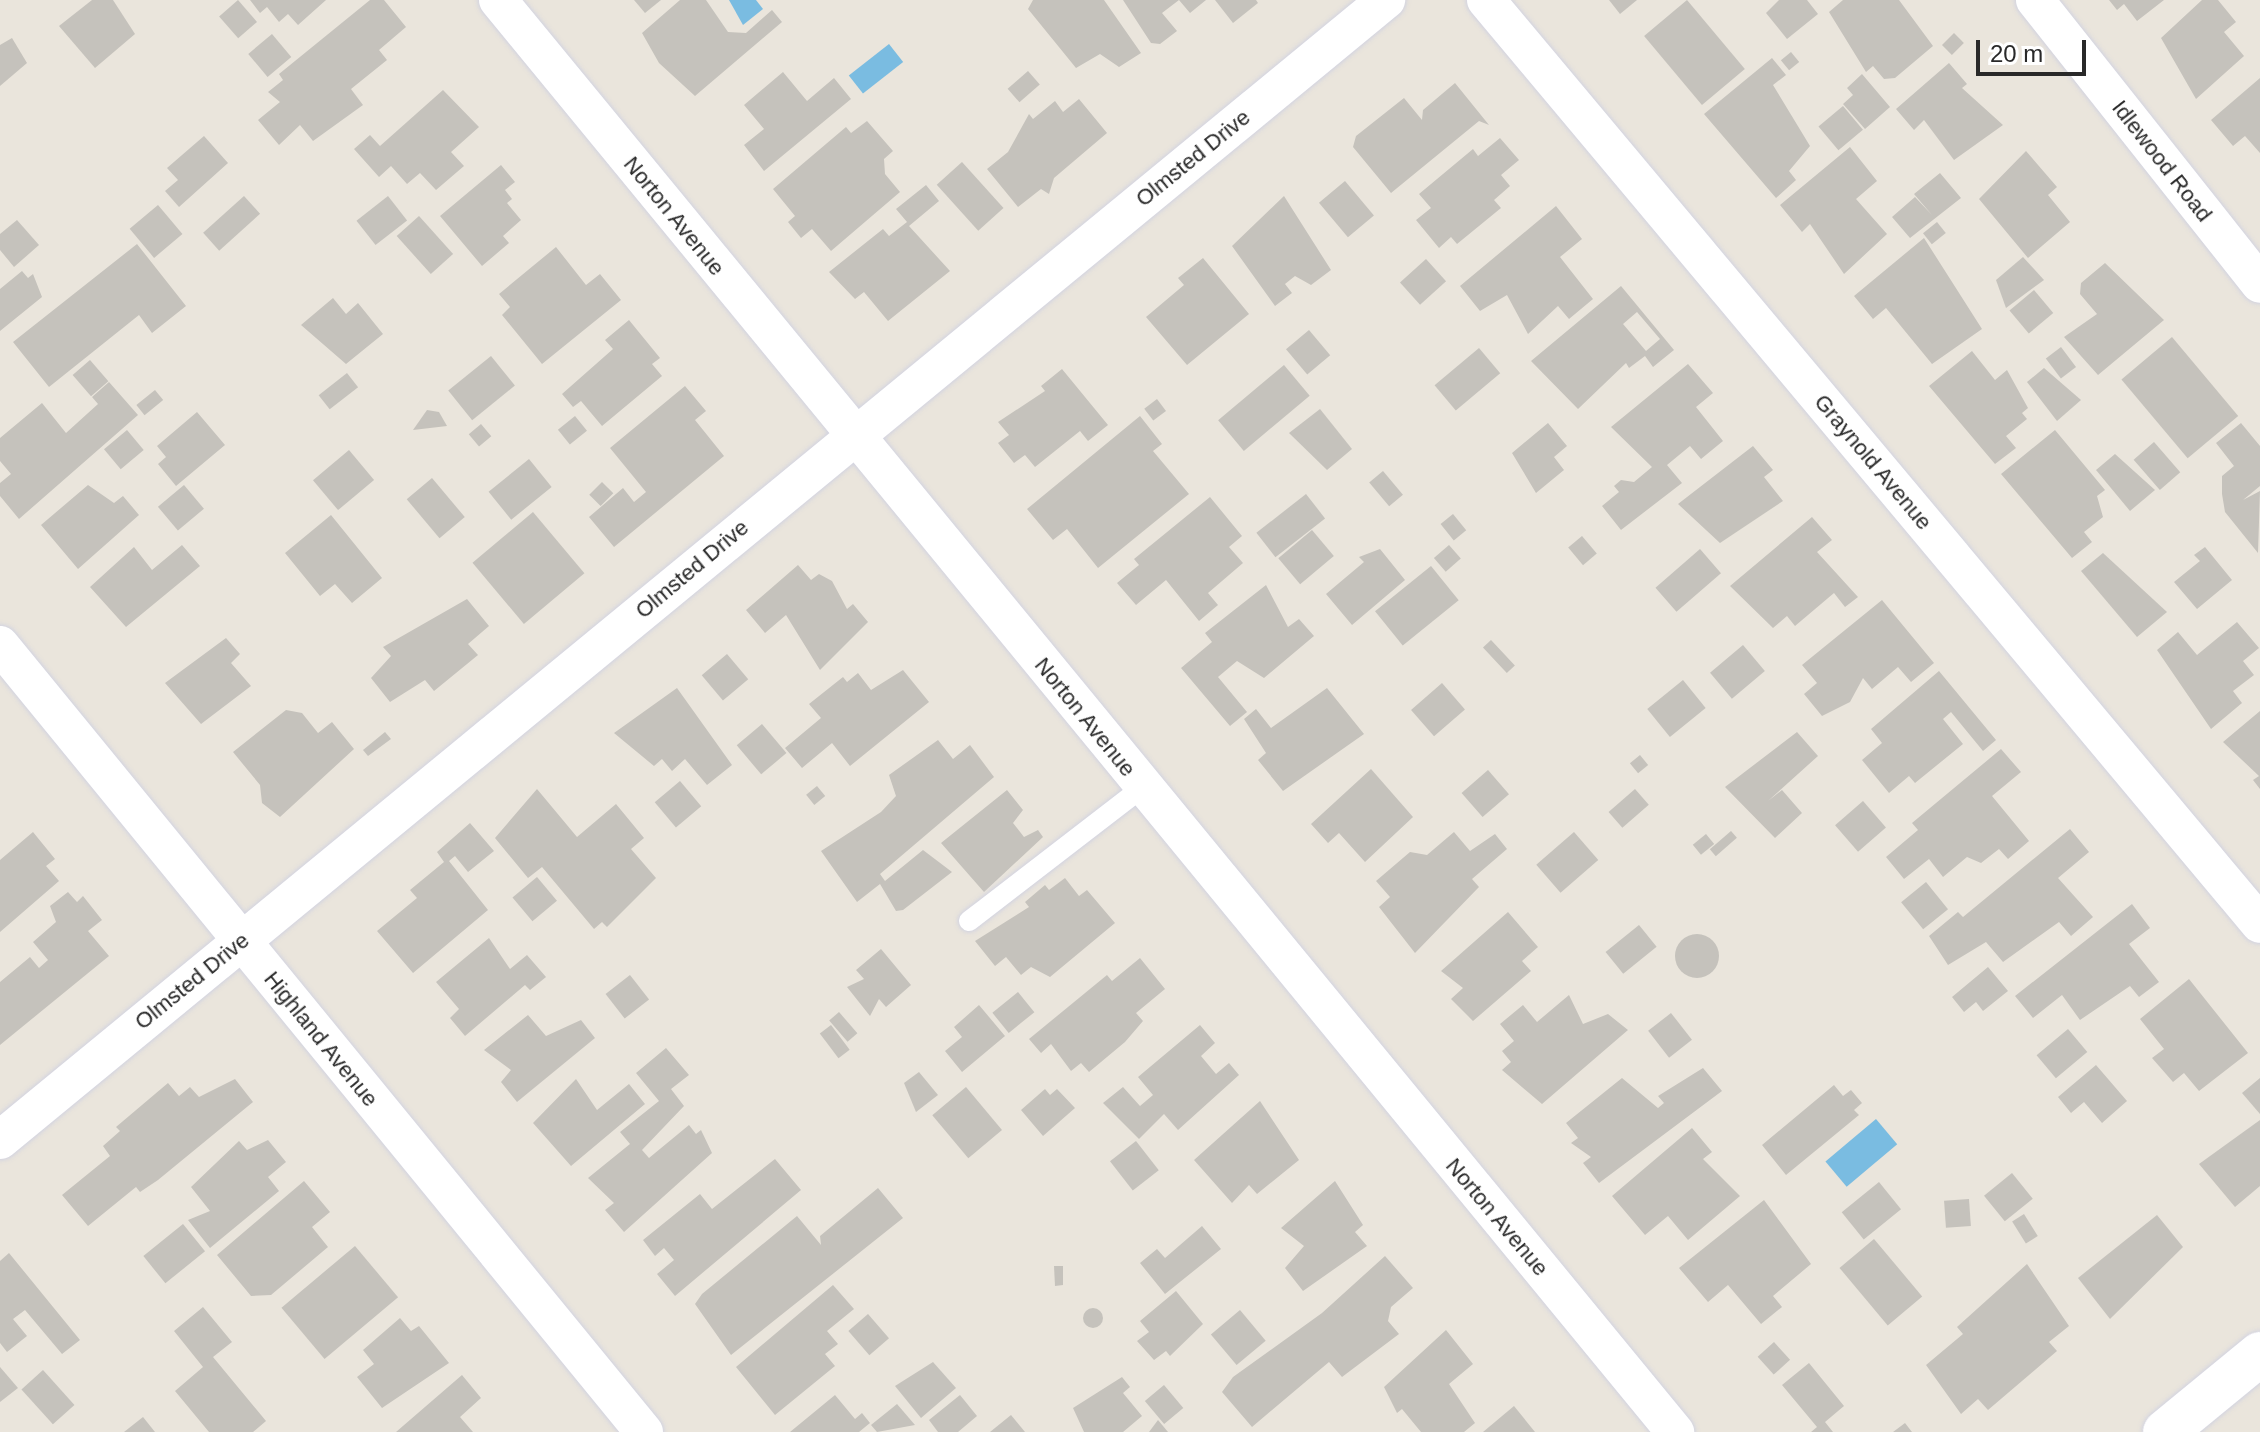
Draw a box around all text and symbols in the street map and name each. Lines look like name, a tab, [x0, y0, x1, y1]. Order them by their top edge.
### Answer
scale bar	[1980, 24, 2090, 74]
text: 20 m	[1990, 40, 2043, 67]
street label: Idlewood Road	[2106, 95, 2218, 227]
street label: Olmsted Drive	[1131, 104, 1255, 212]
street label: Norton Avenue	[618, 151, 730, 281]
street label: Graynold Avenue	[1808, 389, 1938, 535]
street label: Olmsted Drive	[630, 514, 754, 624]
street label: Norton Avenue	[1029, 652, 1141, 782]
street label: Olmsted Drive	[130, 927, 254, 1035]
street label: Highland Avenue	[258, 966, 384, 1112]
street label: Norton Avenue	[1440, 1152, 1554, 1282]

